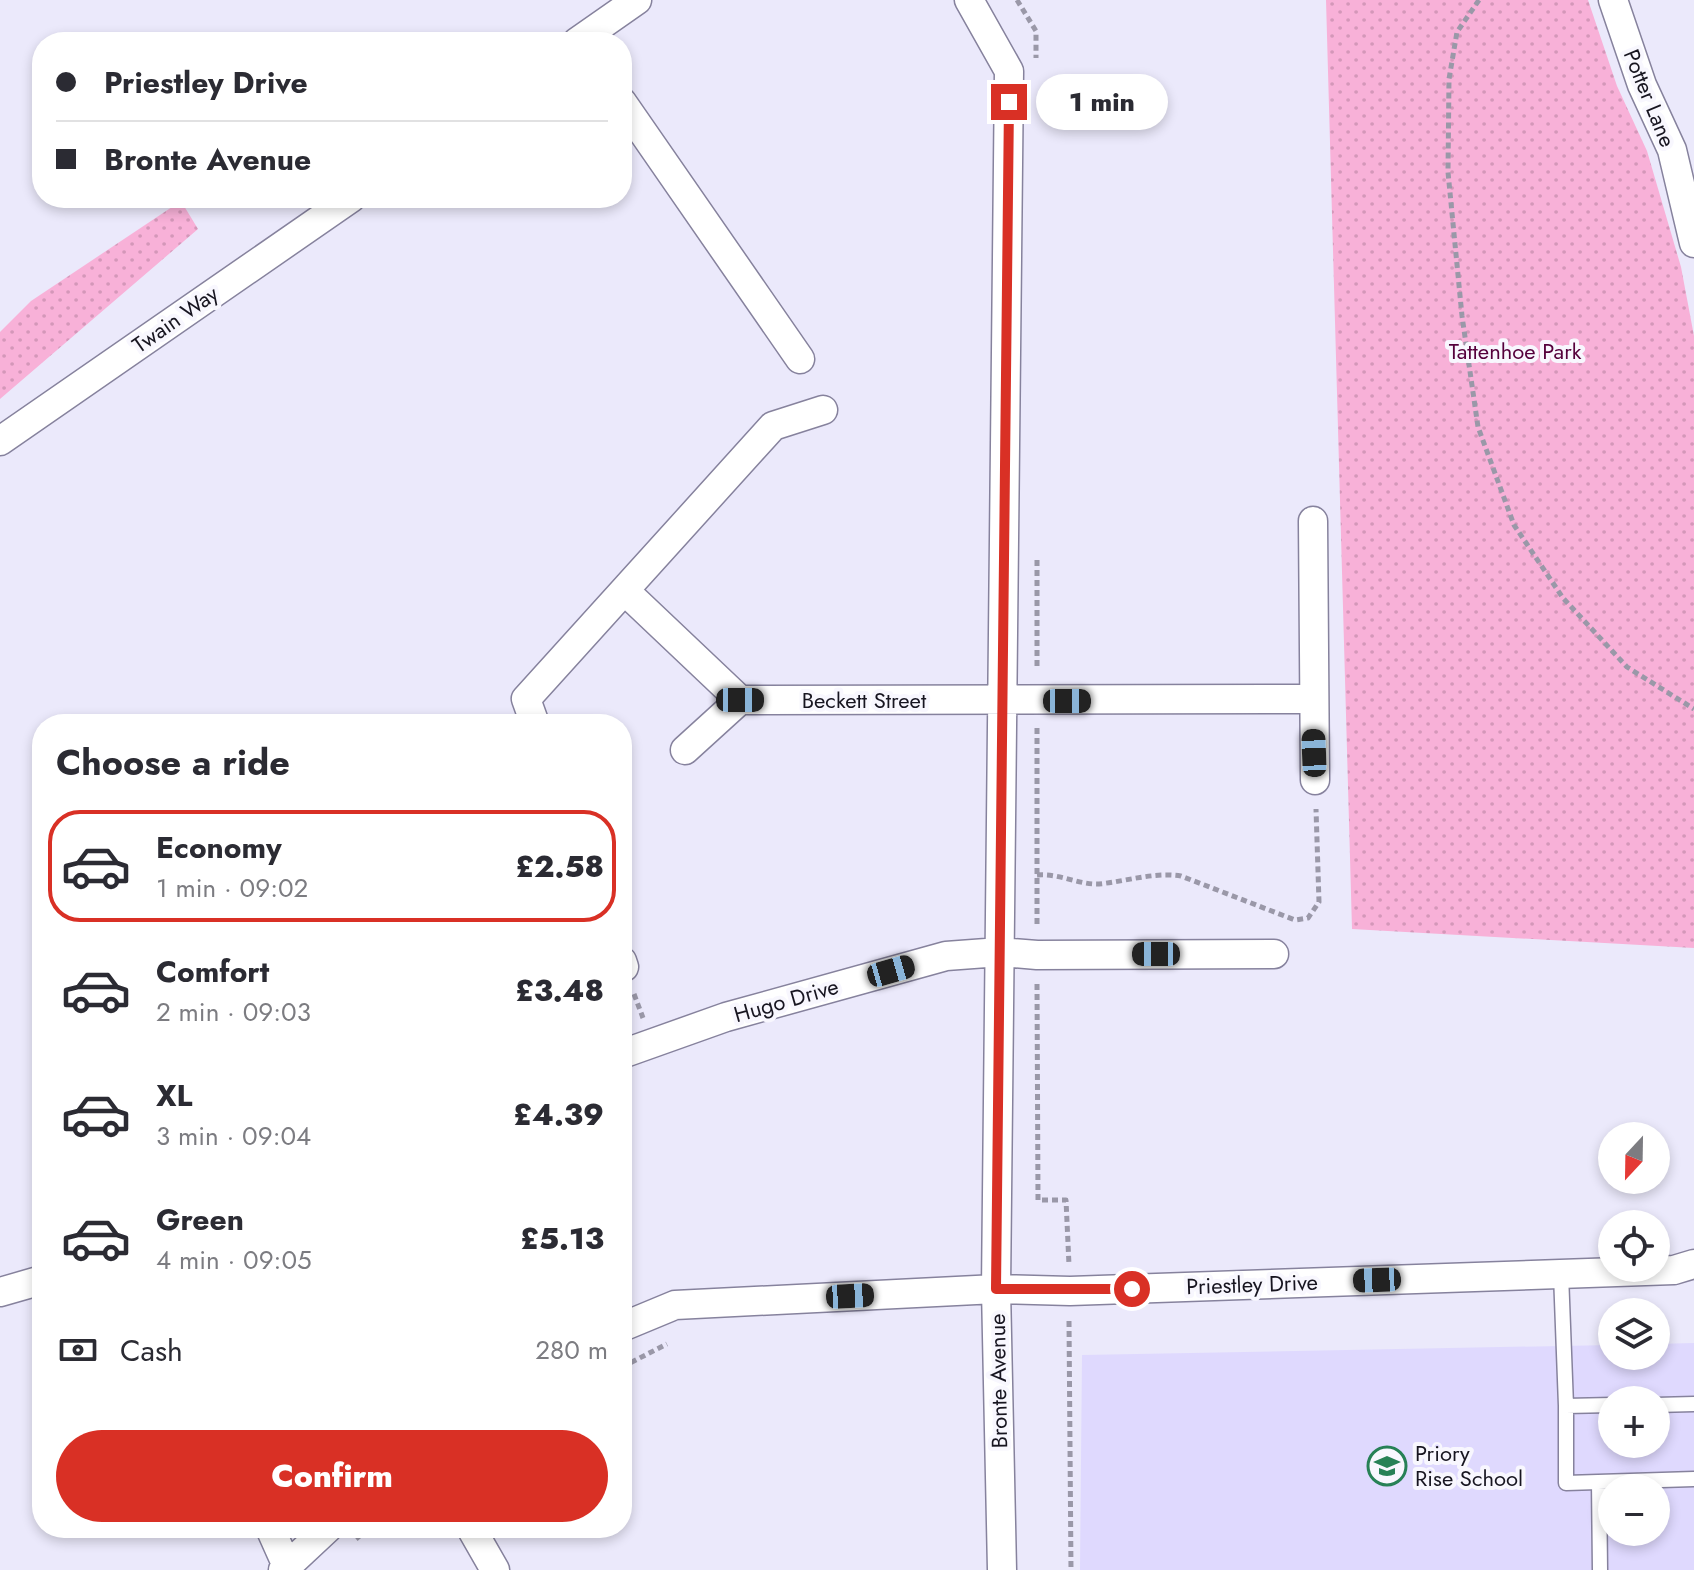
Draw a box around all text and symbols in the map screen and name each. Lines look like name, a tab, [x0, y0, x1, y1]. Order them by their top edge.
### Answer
street label: Potter Lane	[1616, 44, 1684, 152]
text: Priestley Drive	[104, 61, 308, 104]
callout: 1 min	[1037, 74, 1169, 130]
text: 1 min	[1069, 83, 1135, 121]
route end	[991, 84, 1027, 120]
text: Bronte Avenue	[104, 138, 311, 181]
street label: Twain Way	[125, 277, 225, 360]
park label: Tattenhoe Park	[1449, 335, 1582, 367]
street label: Beckett Street	[802, 684, 927, 716]
car	[716, 688, 764, 712]
car	[1043, 689, 1091, 713]
car	[1301, 729, 1327, 777]
text: Choose a ride	[56, 736, 290, 788]
text: Economy	[156, 826, 282, 869]
icon: car	[60, 830, 132, 902]
text: £2.58	[515, 845, 604, 888]
text: 1 min · 09:02	[156, 869, 308, 907]
car	[1132, 942, 1180, 966]
text: Comfort	[156, 950, 269, 993]
car	[865, 953, 917, 989]
icon: car	[60, 954, 132, 1026]
text: £3.48	[515, 969, 604, 1012]
street label: Hugo Drive	[730, 970, 842, 1030]
text: 2 min · 09:03	[156, 993, 311, 1031]
text: XL	[156, 1074, 192, 1117]
icon: car	[60, 1078, 132, 1150]
text: £4.39	[513, 1093, 604, 1136]
text: 3 min · 09:04	[156, 1117, 311, 1155]
north arrow	[1598, 1122, 1670, 1194]
map controls	[1598, 1122, 1670, 1546]
text: Green	[156, 1198, 244, 1241]
icon: car	[60, 1202, 132, 1274]
button: locate	[1598, 1210, 1670, 1282]
text: £5.13	[520, 1217, 604, 1260]
text: 4 min · 09:05	[156, 1241, 312, 1279]
street label: Priestley Drive	[1186, 1266, 1318, 1302]
car	[1353, 1267, 1401, 1293]
route start	[1114, 1271, 1150, 1307]
car	[825, 1283, 875, 1309]
button: layers	[1598, 1298, 1670, 1370]
street label: Bronte Avenue	[981, 1313, 1015, 1449]
icon: cash	[56, 1328, 100, 1372]
text: Cash	[120, 1329, 183, 1372]
text: 280 m	[535, 1331, 608, 1369]
button: +	[1598, 1386, 1670, 1458]
button: Confirm	[56, 1430, 608, 1522]
place label: Priory Rise School	[1415, 1437, 1523, 1494]
school or university icon: Priory Rise School	[1366, 1445, 1408, 1487]
button: −	[1598, 1474, 1670, 1546]

